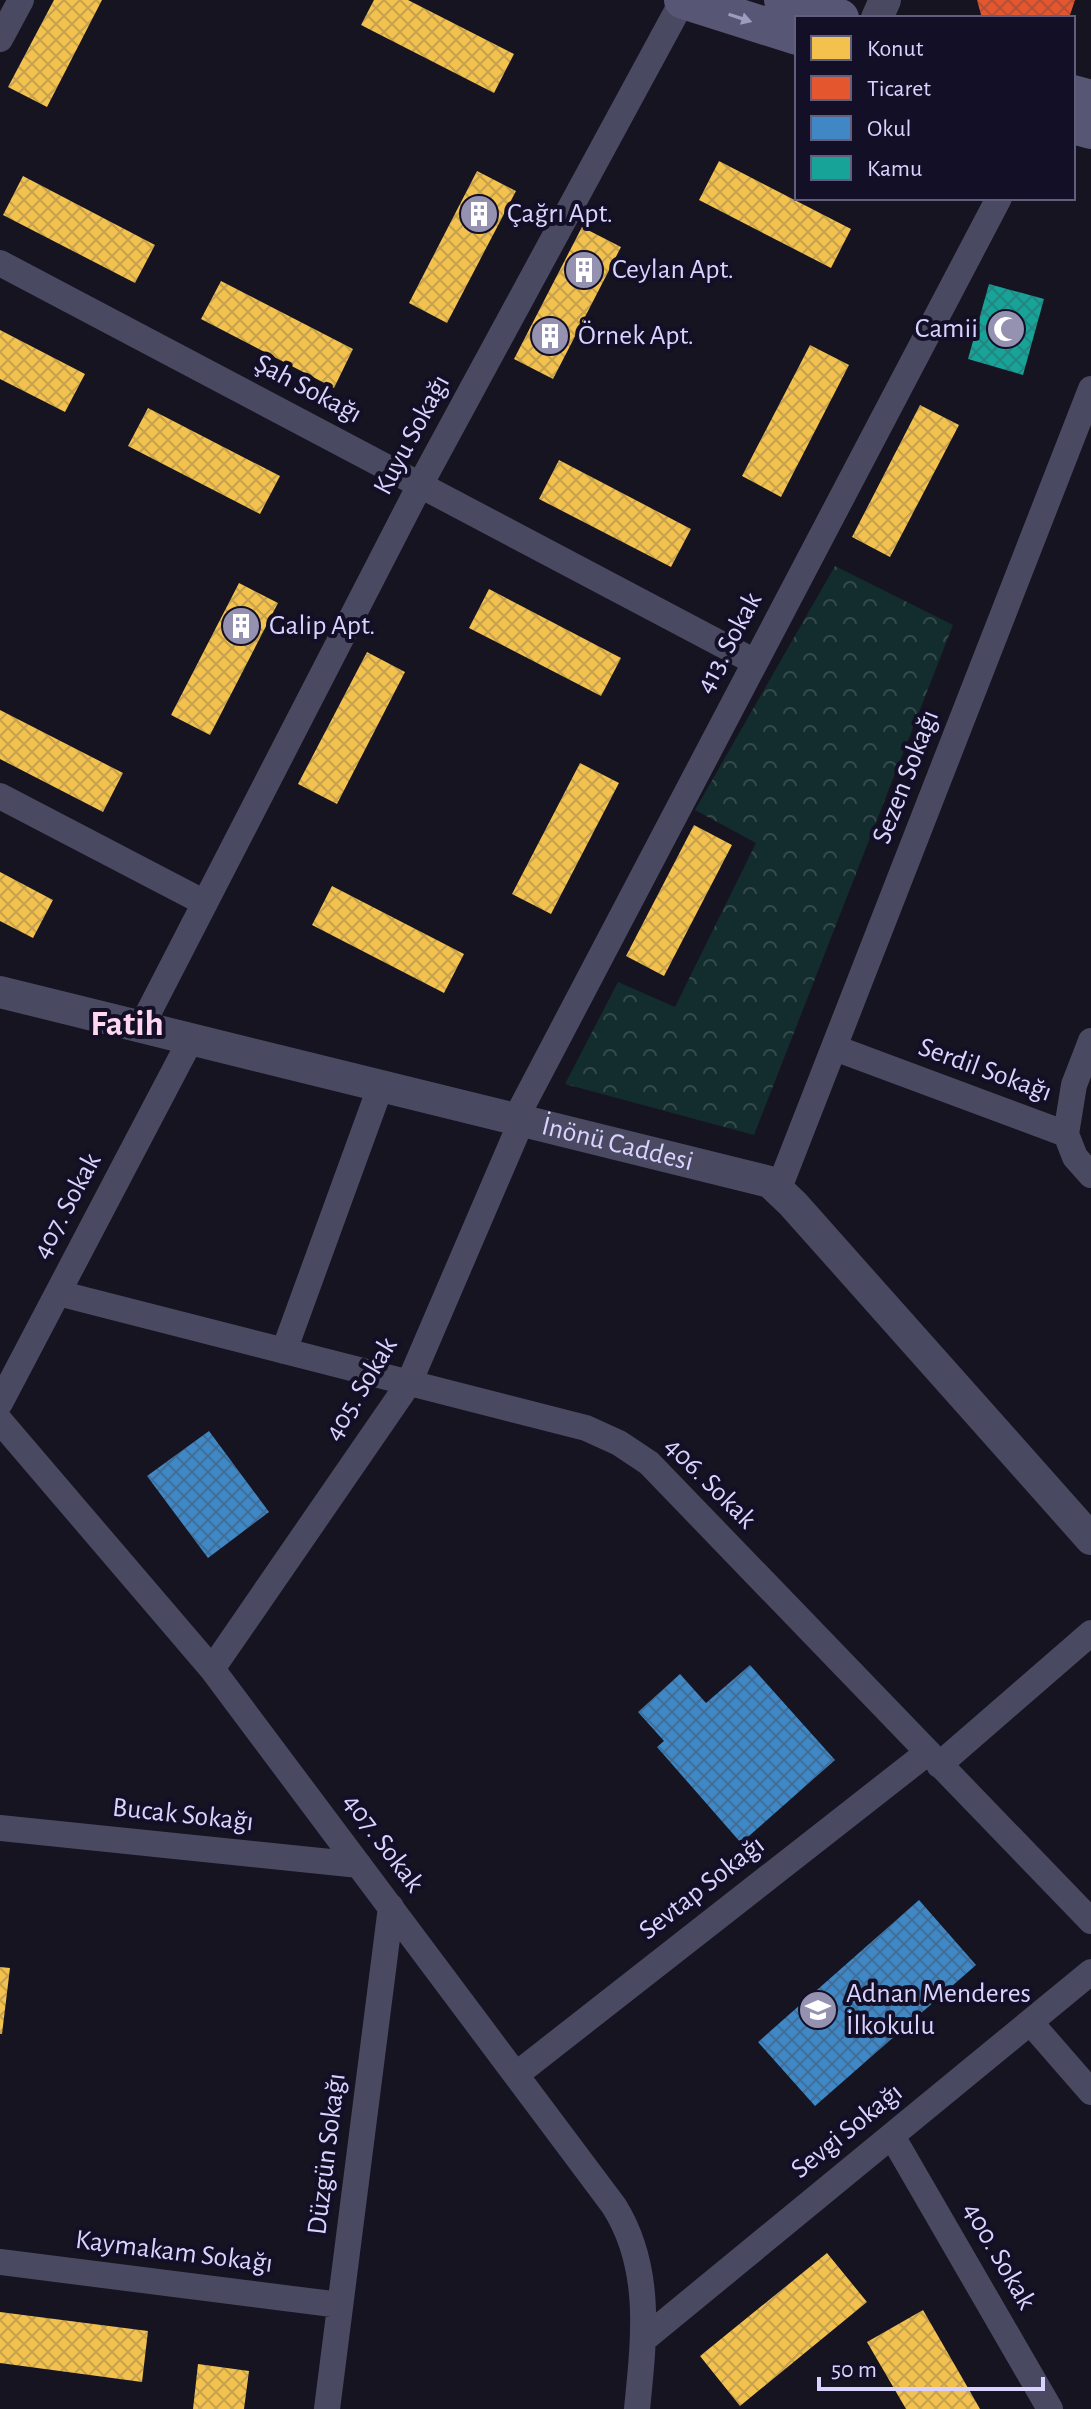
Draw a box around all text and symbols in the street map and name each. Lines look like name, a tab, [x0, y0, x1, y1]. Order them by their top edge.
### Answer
one-way arrow	[728, 12, 752, 25]
legend	[795, 16, 1075, 200]
text: Konut	[867, 37, 924, 61]
text: Ticaret	[867, 77, 931, 101]
text: Okul	[867, 117, 911, 141]
text: Kamu	[867, 157, 922, 181]
building icon: Çağrı Apt.	[458, 193, 500, 235]
place label: Çağrı Apt.	[507, 200, 613, 228]
building icon: Ceylan Apt.	[563, 249, 605, 291]
place label: Ceylan Apt.	[612, 256, 734, 284]
mosque icon: Camii	[985, 308, 1027, 350]
building icon: Örnek Apt.	[529, 315, 571, 357]
place label: Camii	[915, 315, 978, 343]
place label: Örnek Apt.	[578, 320, 694, 350]
street label: Şah Sokağı	[250, 349, 366, 429]
street label: Kuyu Sokağı	[369, 370, 455, 500]
street label: 413. Sokak	[691, 588, 767, 698]
building icon: Galip Apt.	[220, 605, 262, 647]
place label: Galip Apt.	[269, 612, 375, 640]
street label: Sezen Sokağı	[868, 706, 944, 848]
district label: Fatih	[90, 1006, 164, 1042]
street label: Serdil Sokağı	[915, 1033, 1055, 1107]
street label: İnönü Caddesi	[539, 1110, 696, 1177]
street label: 407. Sokak	[28, 1148, 107, 1263]
street label: 405. Sokak	[319, 1332, 403, 1446]
street label: 406. Sokak	[659, 1432, 761, 1534]
street label: 407. Sokak	[337, 1789, 429, 1898]
street label: Bucak Sokağı	[111, 1794, 255, 1836]
street label: Sevtap Sokağı	[634, 1831, 770, 1945]
place label: Adnan Menderes İlkokulu	[846, 1980, 1031, 2040]
school or university icon: Adnan Menderes İlkokulu	[797, 1989, 839, 2031]
street label: Düzgün Sokağı	[303, 2072, 351, 2236]
street label: Sevgi Sokağı	[786, 2078, 908, 2184]
street label: 400. Sokak	[957, 2198, 1041, 2314]
street label: Kaymakam Sokağı	[74, 2226, 274, 2278]
scale bar	[819, 2341, 1043, 2391]
text: 50 m	[831, 2358, 877, 2382]

